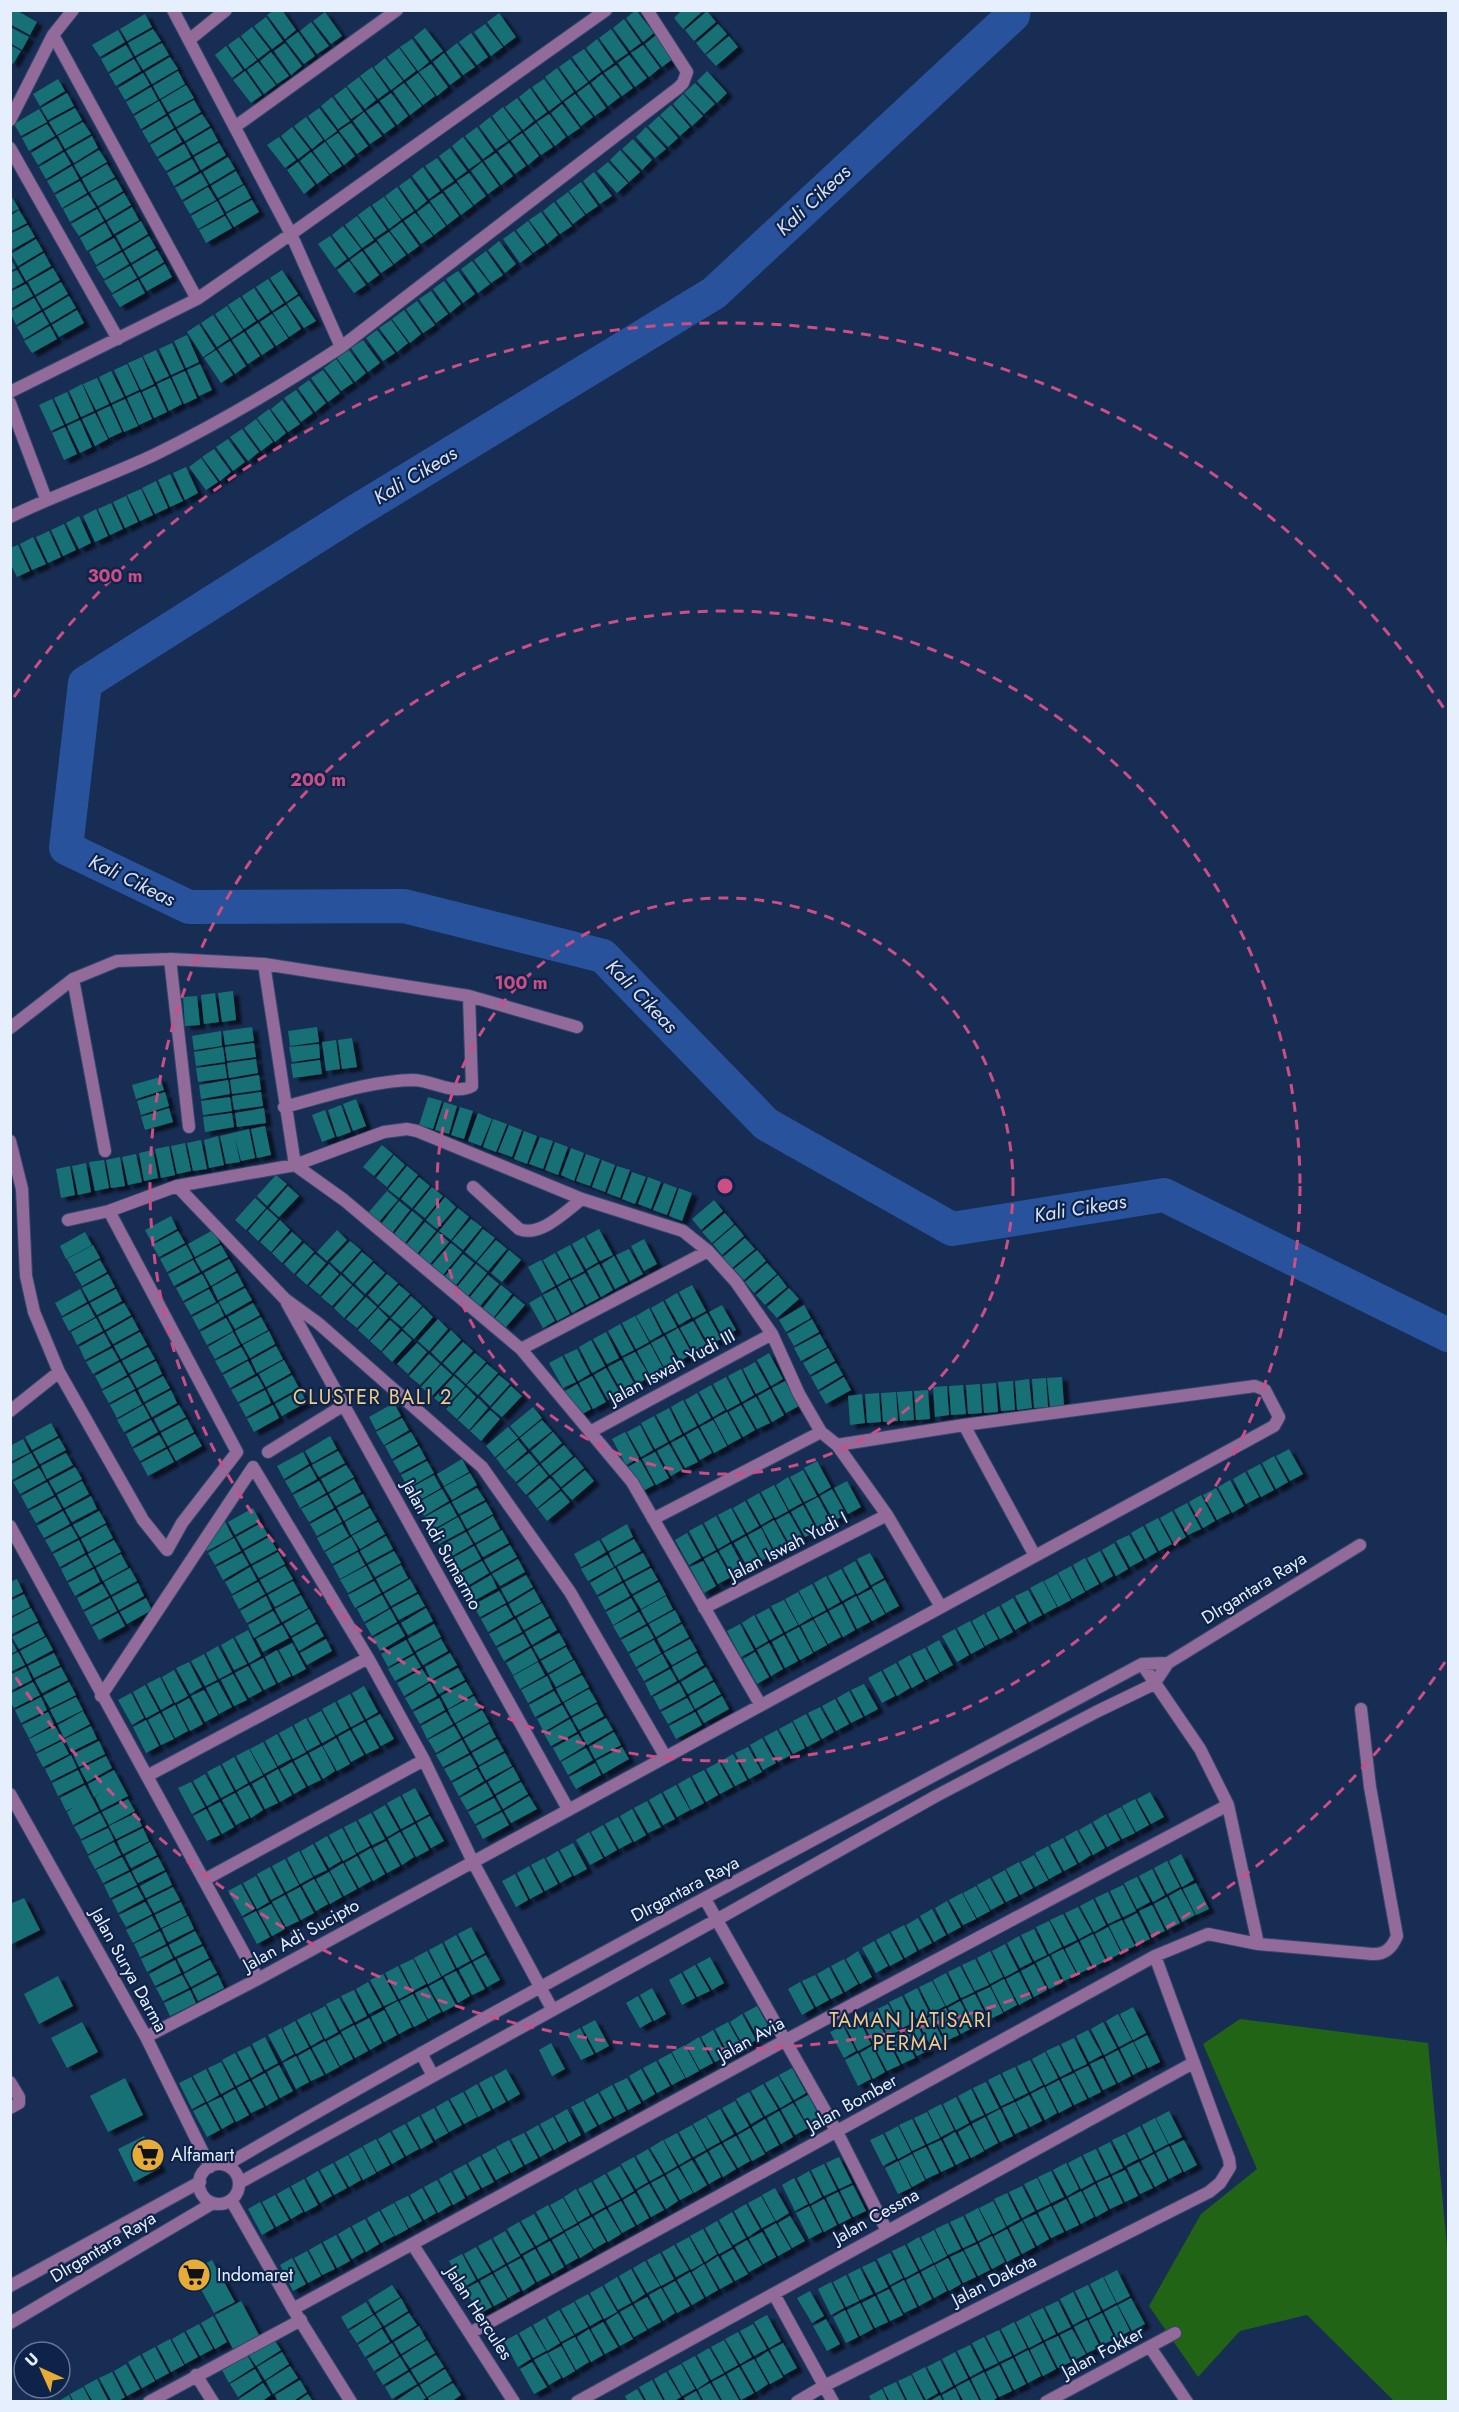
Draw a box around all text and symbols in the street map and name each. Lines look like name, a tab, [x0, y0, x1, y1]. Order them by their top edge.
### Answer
water label: Kali Cikeas	[769, 158, 857, 243]
water label: Kali Cikeas	[368, 439, 463, 512]
text: 300 m	[87, 563, 143, 589]
text: 200 m	[290, 767, 346, 793]
water label: Kali Cikeas	[84, 847, 180, 914]
water label: Kali Cikeas	[599, 953, 684, 1040]
text: 100 m	[494, 970, 548, 996]
centre of rings	[715, 1176, 735, 1196]
water label: Kali Cikeas	[1032, 1187, 1128, 1230]
street label: Jalan Iswah Yudi III	[602, 1323, 740, 1412]
district label: CLUSTER BALI 2	[293, 1383, 453, 1412]
street label: Jalan Adi Sumarmo	[395, 1474, 489, 1615]
street label: Jalan Iswah Yudi I	[722, 1505, 852, 1588]
street label: DIrgantara Raya	[1196, 1545, 1312, 1631]
street label: DIrgantara Raya	[626, 1850, 744, 1928]
street label: Jalan Adi Sucipto	[236, 1892, 364, 1979]
street label: Jalan Surya Darma	[83, 1901, 174, 2037]
district label: TAMAN JATISARI PERMAI	[829, 2006, 993, 2058]
street label: Jalan Avia	[711, 2010, 789, 2069]
street label: Jalan Bomber	[800, 2067, 903, 2140]
supermarket icon: Alfamart	[130, 2137, 166, 2173]
place label: Alfamart	[171, 2142, 235, 2168]
street label: Jalan Cessna	[826, 2182, 924, 2251]
street label: DIrgantara Raya	[45, 2205, 161, 2289]
street label: Jalan Dakota	[945, 2248, 1041, 2313]
supermarket icon: Indomaret	[176, 2257, 212, 2293]
street label: Jalan Hercules	[438, 2259, 519, 2365]
place label: Indomaret	[217, 2262, 294, 2288]
street label: Jalan Fokker	[1055, 2319, 1150, 2386]
north arrow	[12, 2340, 72, 2400]
text: U	[20, 2348, 44, 2372]

